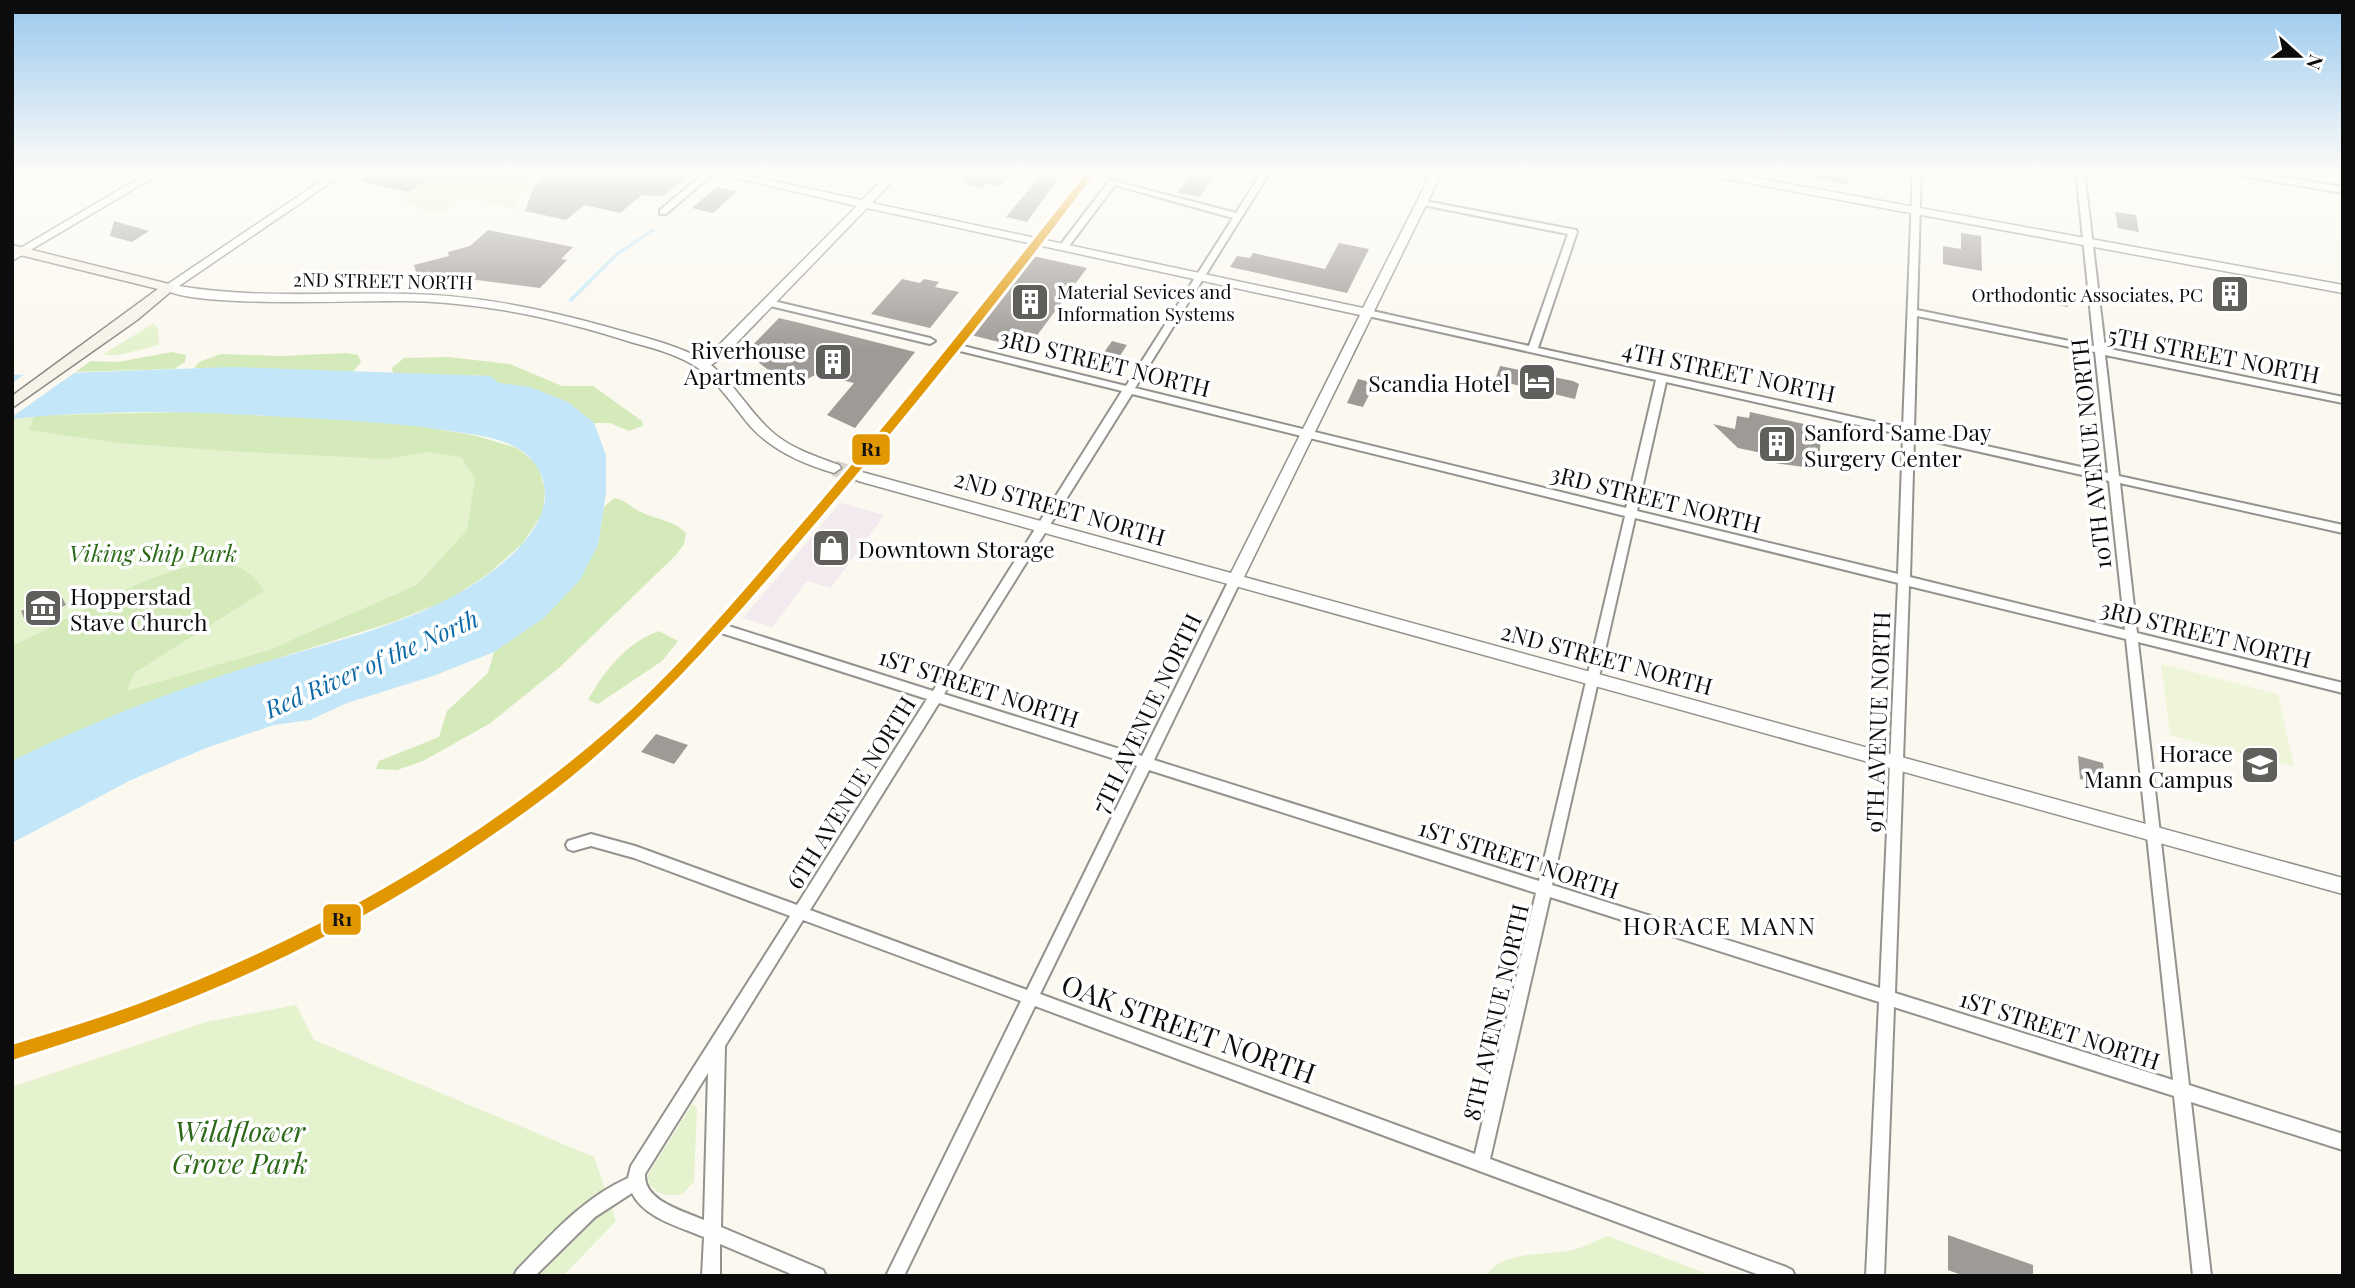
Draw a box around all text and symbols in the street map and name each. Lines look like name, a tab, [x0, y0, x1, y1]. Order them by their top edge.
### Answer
north arrow	[2264, 21, 2334, 91]
text: N	[2301, 51, 2330, 74]
street label: 2ND STREET NORTH	[293, 265, 473, 295]
building icon: Orthodontic Associates, PC	[2209, 273, 2251, 315]
place label: Material Sevices and Information Systems	[1057, 278, 1235, 326]
building icon: Material Sevices and Information Systems	[1009, 281, 1051, 323]
place label: Orthodontic Associates, PC	[1971, 281, 2203, 307]
street label: 5TH STREET NORTH	[2105, 318, 2323, 390]
street label: 3RD STREET NORTH	[996, 321, 1214, 403]
street label: 4TH STREET NORTH	[1620, 333, 1838, 409]
place label: Riverhouse Apartments	[683, 334, 806, 391]
street label: 10TH AVENUE NORTH	[2062, 337, 2118, 571]
building icon: Riverhouse Apartments	[812, 341, 854, 383]
hotel icon: Scandia Hotel	[1516, 361, 1558, 403]
place label: Scandia Hotel	[1368, 367, 1510, 398]
place label: Sanford Same Day Surgery Center	[1804, 416, 1992, 473]
building icon: Sanford Same Day Surgery Center	[1756, 423, 1798, 465]
line badge: R1	[851, 433, 891, 466]
text: R1	[861, 435, 881, 461]
street label: 3RD STREET NORTH	[1547, 457, 1765, 539]
street label: 2ND STREET NORTH	[951, 462, 1169, 552]
shop icon: Downtown Storage	[810, 527, 852, 569]
place label: Downtown Storage	[858, 533, 1055, 564]
park label: Viking Ship Park	[69, 537, 237, 568]
place label: Hopperstad Stave Church	[70, 580, 208, 637]
museum icon: Hopperstad Stave Church	[22, 587, 64, 629]
street label: 3RD STREET NORTH	[2097, 592, 2315, 674]
water label: Red River of the North	[258, 601, 483, 725]
street label: 7TH AVENUE NORTH	[1084, 608, 1208, 818]
street label: 9TH AVENUE NORTH	[1858, 611, 1896, 833]
street label: 2ND STREET NORTH	[1498, 615, 1716, 701]
street label: 1ST STREET NORTH	[875, 640, 1083, 734]
street label: 6TH AVENUE NORTH	[778, 690, 922, 894]
place label: Horace Mann Campus	[2084, 737, 2233, 794]
school or university icon: Horace Mann Campus	[2239, 744, 2281, 786]
street label: 1ST STREET NORTH	[1415, 811, 1623, 905]
street label: 8TH AVENUE NORTH	[1455, 901, 1535, 1123]
line badge: R1	[322, 903, 362, 936]
text: R1	[332, 905, 352, 931]
district label: HORACE MANN	[1623, 909, 1817, 941]
street label: OAK STREET NORTH	[1057, 965, 1321, 1091]
street label: 1ST STREET NORTH	[1956, 982, 2164, 1076]
park label: Wildflower Grove Park	[172, 1112, 308, 1181]

